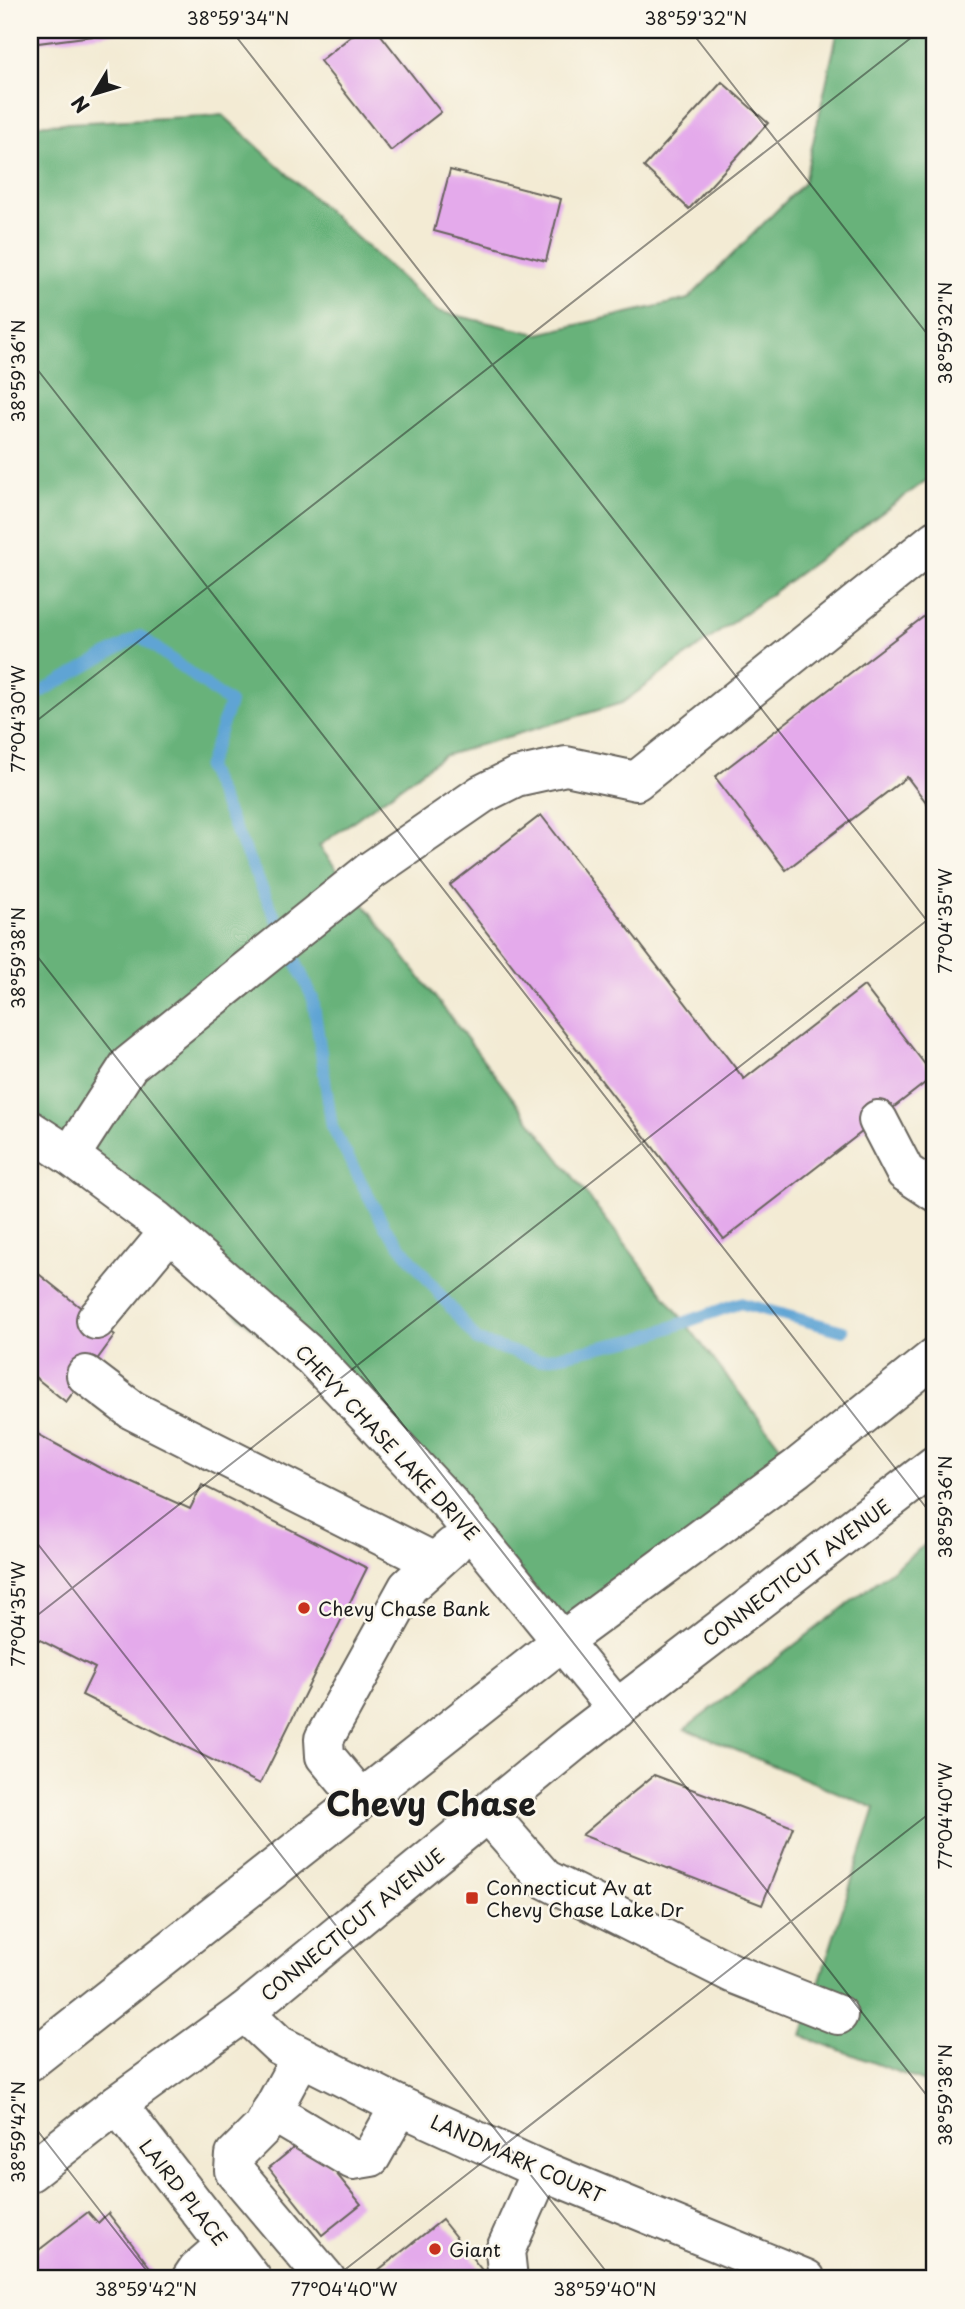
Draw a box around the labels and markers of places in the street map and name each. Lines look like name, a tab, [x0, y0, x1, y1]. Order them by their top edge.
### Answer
place label: Chevy Chase Bank	[318, 1594, 491, 1622]
marker: Chevy Chase Bank	[296, 1600, 312, 1616]
place label: Connecticut Av at Chevy Chase Lake Dr	[486, 1873, 684, 1923]
marker: Connecticut Av at Chevy Chase Lake Dr	[464, 1890, 480, 1906]
place label: Giant	[449, 2235, 501, 2263]
marker: Giant	[427, 2241, 443, 2257]

